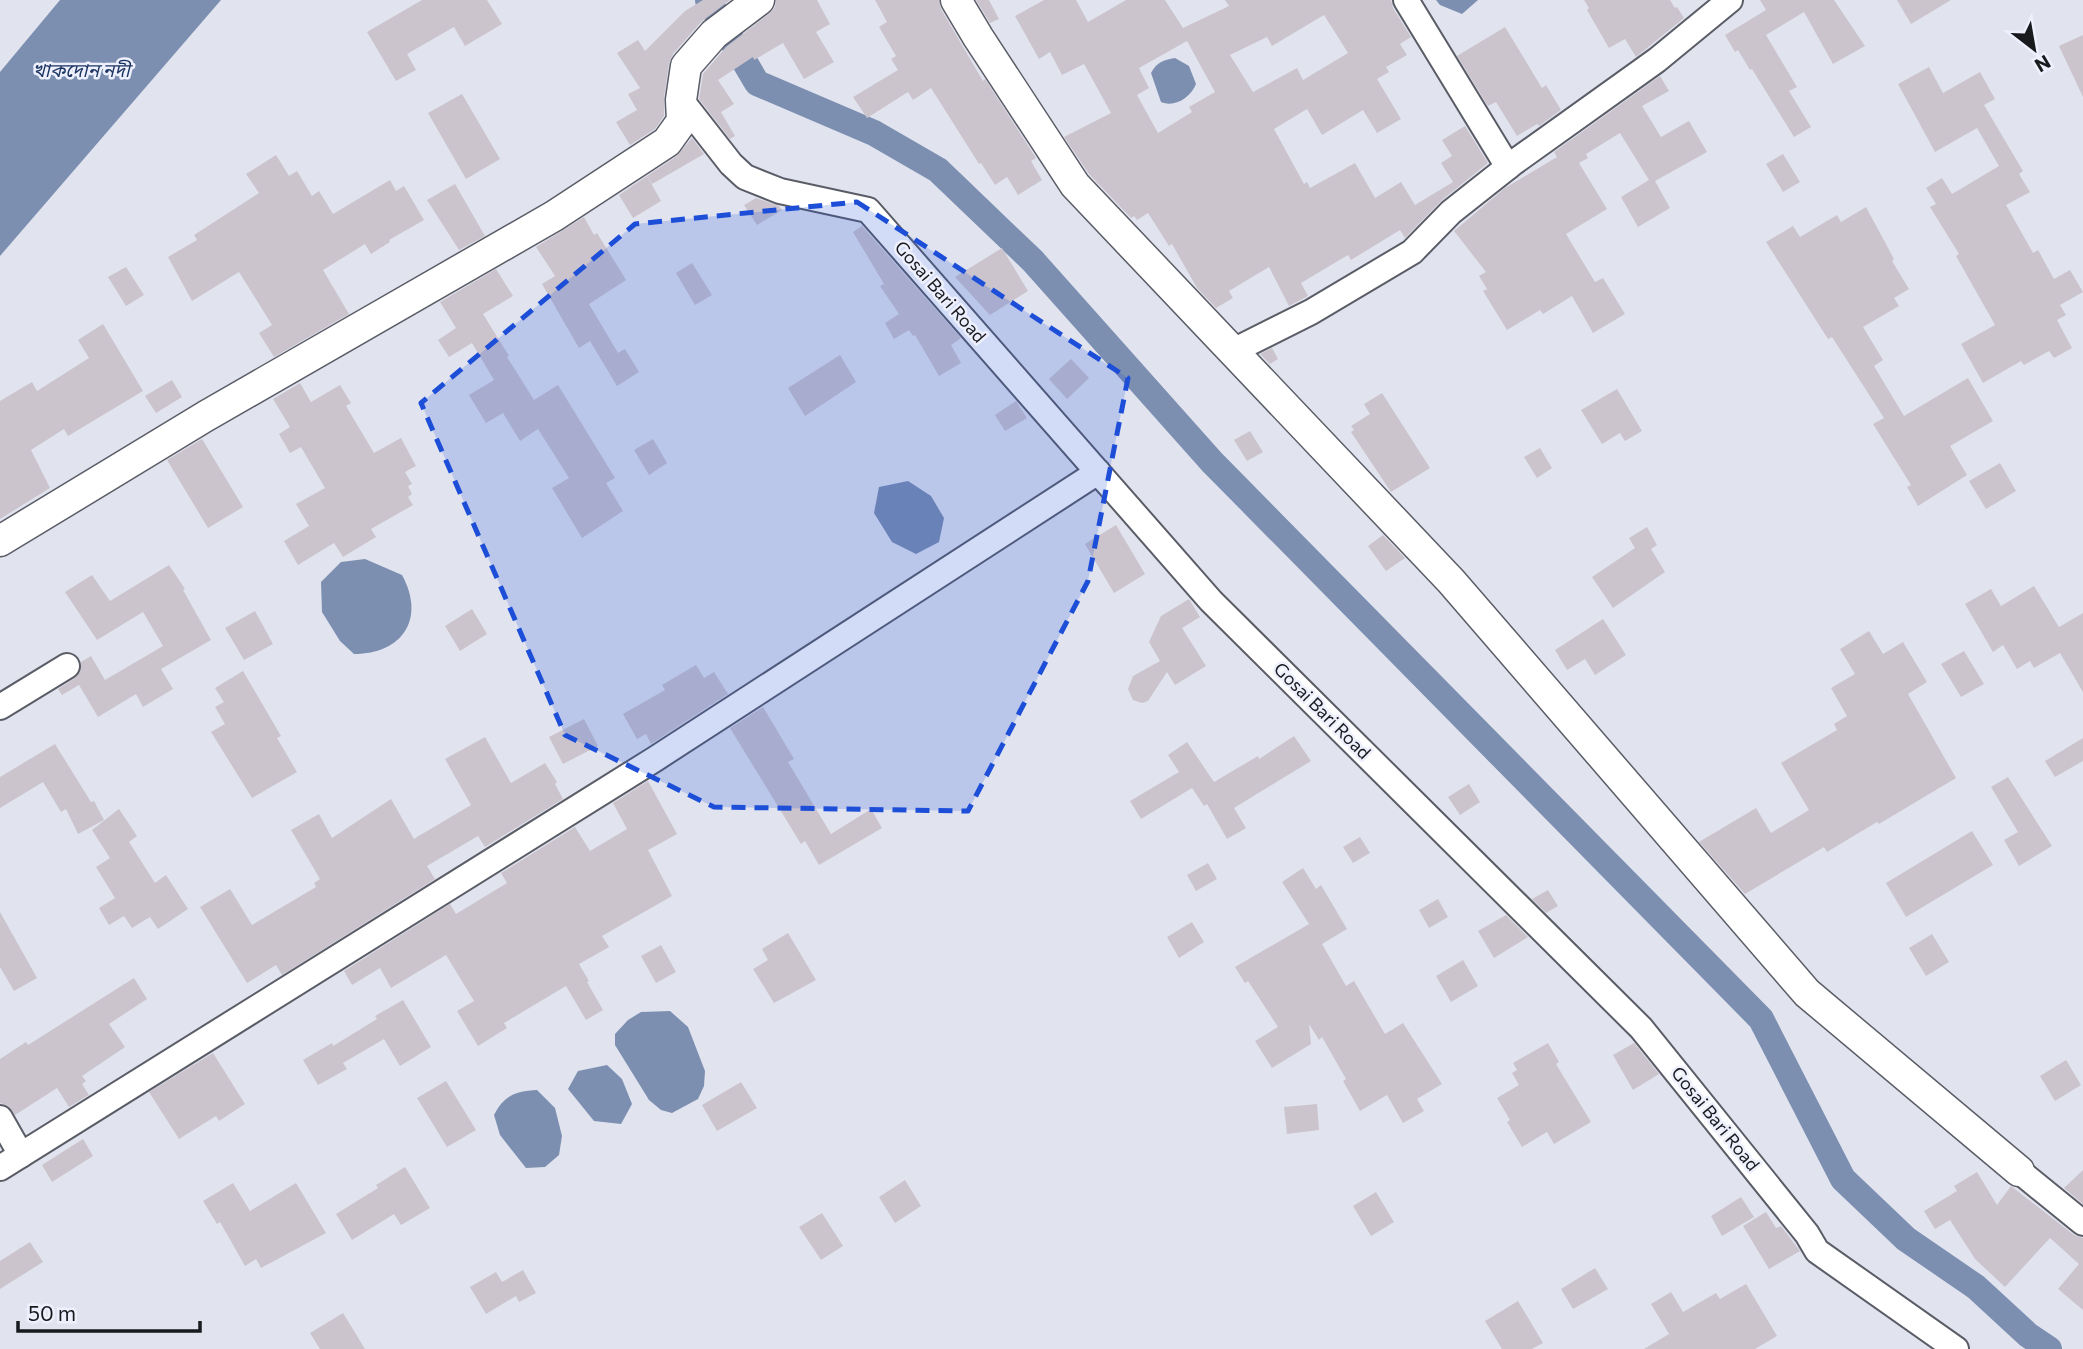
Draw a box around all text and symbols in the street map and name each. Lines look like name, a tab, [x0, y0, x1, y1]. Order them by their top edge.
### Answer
north arrow	[1999, 14, 2069, 84]
text: N	[2031, 50, 2055, 78]
water label: খাকদোন নদী	[32, 58, 134, 81]
street label: Gosai Bari Road	[891, 236, 991, 347]
street label: Gosai Bari Road	[1270, 657, 1376, 763]
street label: Gosai Bari Road	[1667, 1062, 1765, 1175]
scale bar	[18, 1290, 200, 1334]
text: 50 m	[28, 1300, 76, 1325]

